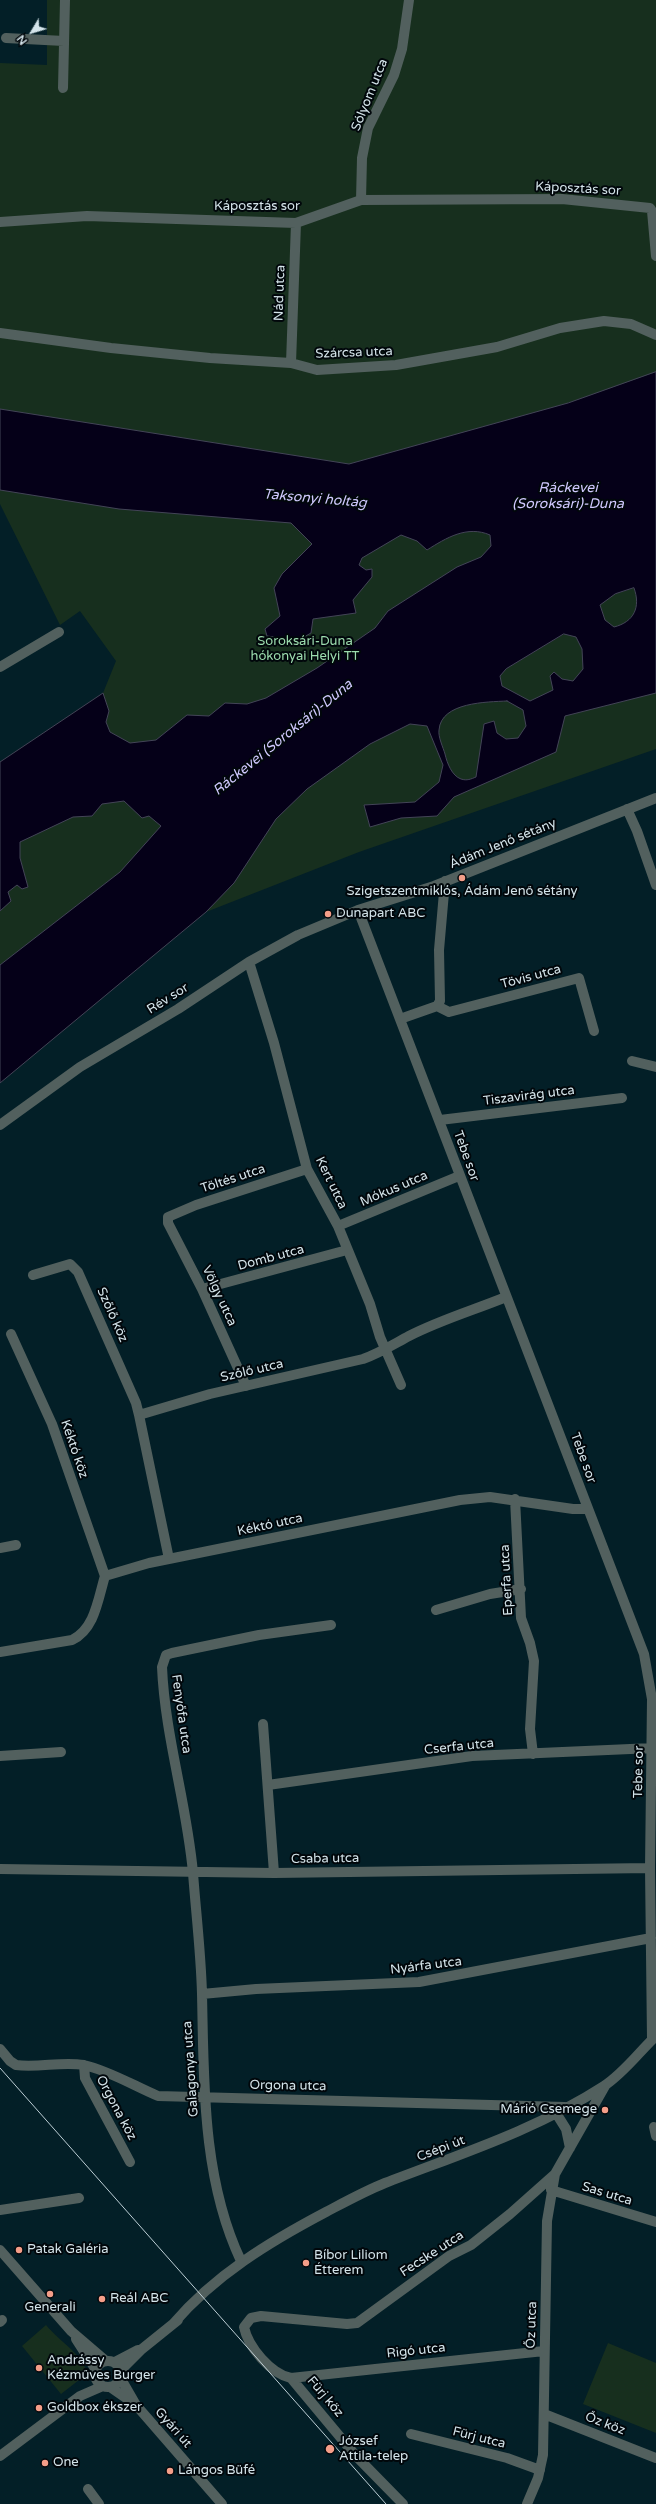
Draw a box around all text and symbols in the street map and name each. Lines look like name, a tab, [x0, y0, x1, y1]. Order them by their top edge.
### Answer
north arrow	[12, 12, 52, 52]
text: N	[14, 32, 30, 47]
street label: Sólyom utca	[348, 57, 392, 133]
street label: Káposztás sor	[535, 179, 621, 199]
street label: Káposztás sor	[214, 199, 300, 215]
street label: Nád utca	[271, 265, 289, 321]
street label: Szárcsa utca	[315, 344, 393, 362]
water label: Ráckevei (Soroksári)-Duna	[512, 480, 624, 512]
water label: Taksonyi holtág	[263, 486, 367, 512]
park label: Soroksári-Duna hókonyai Helyi TT	[251, 634, 359, 665]
water label: Ráckevei (Soroksári)-Duna	[210, 677, 356, 799]
street label: Ádám Jenő sétány	[447, 815, 559, 873]
marker: Szigetszentmiklós, Ádám Jenő sétány	[457, 873, 467, 883]
place label: Szigetszentmiklós, Ádám Jenő sétány	[346, 884, 578, 900]
place label: Dunapart ABC	[336, 906, 425, 922]
marker: Dunapart ABC	[323, 909, 333, 919]
street label: Tövis utca	[499, 961, 563, 993]
street label: Rév sor	[144, 980, 192, 1018]
street label: Tiszavirág utca	[482, 1083, 576, 1109]
street label: Tebe sor	[450, 1129, 482, 1183]
street label: Kert utca	[312, 1154, 350, 1212]
street label: Töltés utca	[199, 1161, 267, 1197]
street label: Mókus utca	[358, 1168, 430, 1210]
street label: Domb utca	[236, 1242, 306, 1274]
street label: Völgy utca	[198, 1263, 240, 1329]
street label: Szőlő köz	[93, 1285, 131, 1345]
street label: Szőlő utca	[219, 1356, 285, 1386]
street label: Kéktó köz	[57, 1418, 91, 1480]
street label: Tebe sor	[567, 1431, 599, 1485]
street label: Kéktó utca	[236, 1510, 304, 1540]
street label: Eperfa utca	[497, 1544, 517, 1616]
street label: Fenyőfa utca	[168, 1673, 194, 1755]
street label: Cserfa utca	[423, 1736, 495, 1758]
street label: Tebe sor	[631, 1746, 647, 1798]
street label: Csaba utca	[291, 1851, 359, 1867]
street label: Nyárfa utca	[389, 1954, 463, 1978]
street label: Galagonya utca	[180, 2020, 202, 2118]
street label: Orgona köz	[92, 2073, 140, 2143]
street label: Orgona utca	[249, 2078, 327, 2094]
place label: Márió Csemege	[500, 2102, 597, 2118]
marker: Márió Csemege	[600, 2105, 610, 2115]
street label: Csépi út	[415, 2133, 467, 2165]
street label: Sas utca	[580, 2179, 634, 2209]
street label: Fecske utca	[397, 2228, 467, 2280]
place label: Patak Galéria	[27, 2242, 109, 2258]
marker: Patak Galéria	[14, 2245, 24, 2255]
place label: Bíbor Liliom Étterem	[314, 2248, 388, 2279]
marker: Bíbor Liliom Étterem	[301, 2258, 311, 2268]
marker: Generali	[45, 2289, 55, 2299]
place label: Reál ABC	[110, 2291, 168, 2307]
marker: Reál ABC	[97, 2294, 107, 2304]
place label: Generali	[24, 2300, 76, 2316]
street label: Őz utca	[523, 2301, 541, 2349]
street label: Rigó utca	[386, 2340, 446, 2362]
place label: Andrássy Kézműves Burger	[47, 2353, 155, 2384]
marker: Andrássy Kézműves Burger	[34, 2363, 44, 2373]
street label: Fürj köz	[303, 2373, 347, 2421]
place label: Goldbox ékszer	[47, 2400, 142, 2416]
marker: Goldbox ékszer	[34, 2403, 44, 2413]
street label: Gyári út	[151, 2405, 195, 2451]
street label: Őz köz	[583, 2409, 627, 2439]
street label: Fürj utca	[451, 2424, 507, 2452]
place label: József Attila-telep	[339, 2434, 408, 2465]
marker: József Attila-telep	[324, 2443, 336, 2455]
place label: One	[53, 2455, 79, 2471]
marker: One	[40, 2458, 50, 2468]
place label: Lángos Büfé	[178, 2463, 255, 2479]
marker: Lángos Büfé	[165, 2466, 175, 2476]

